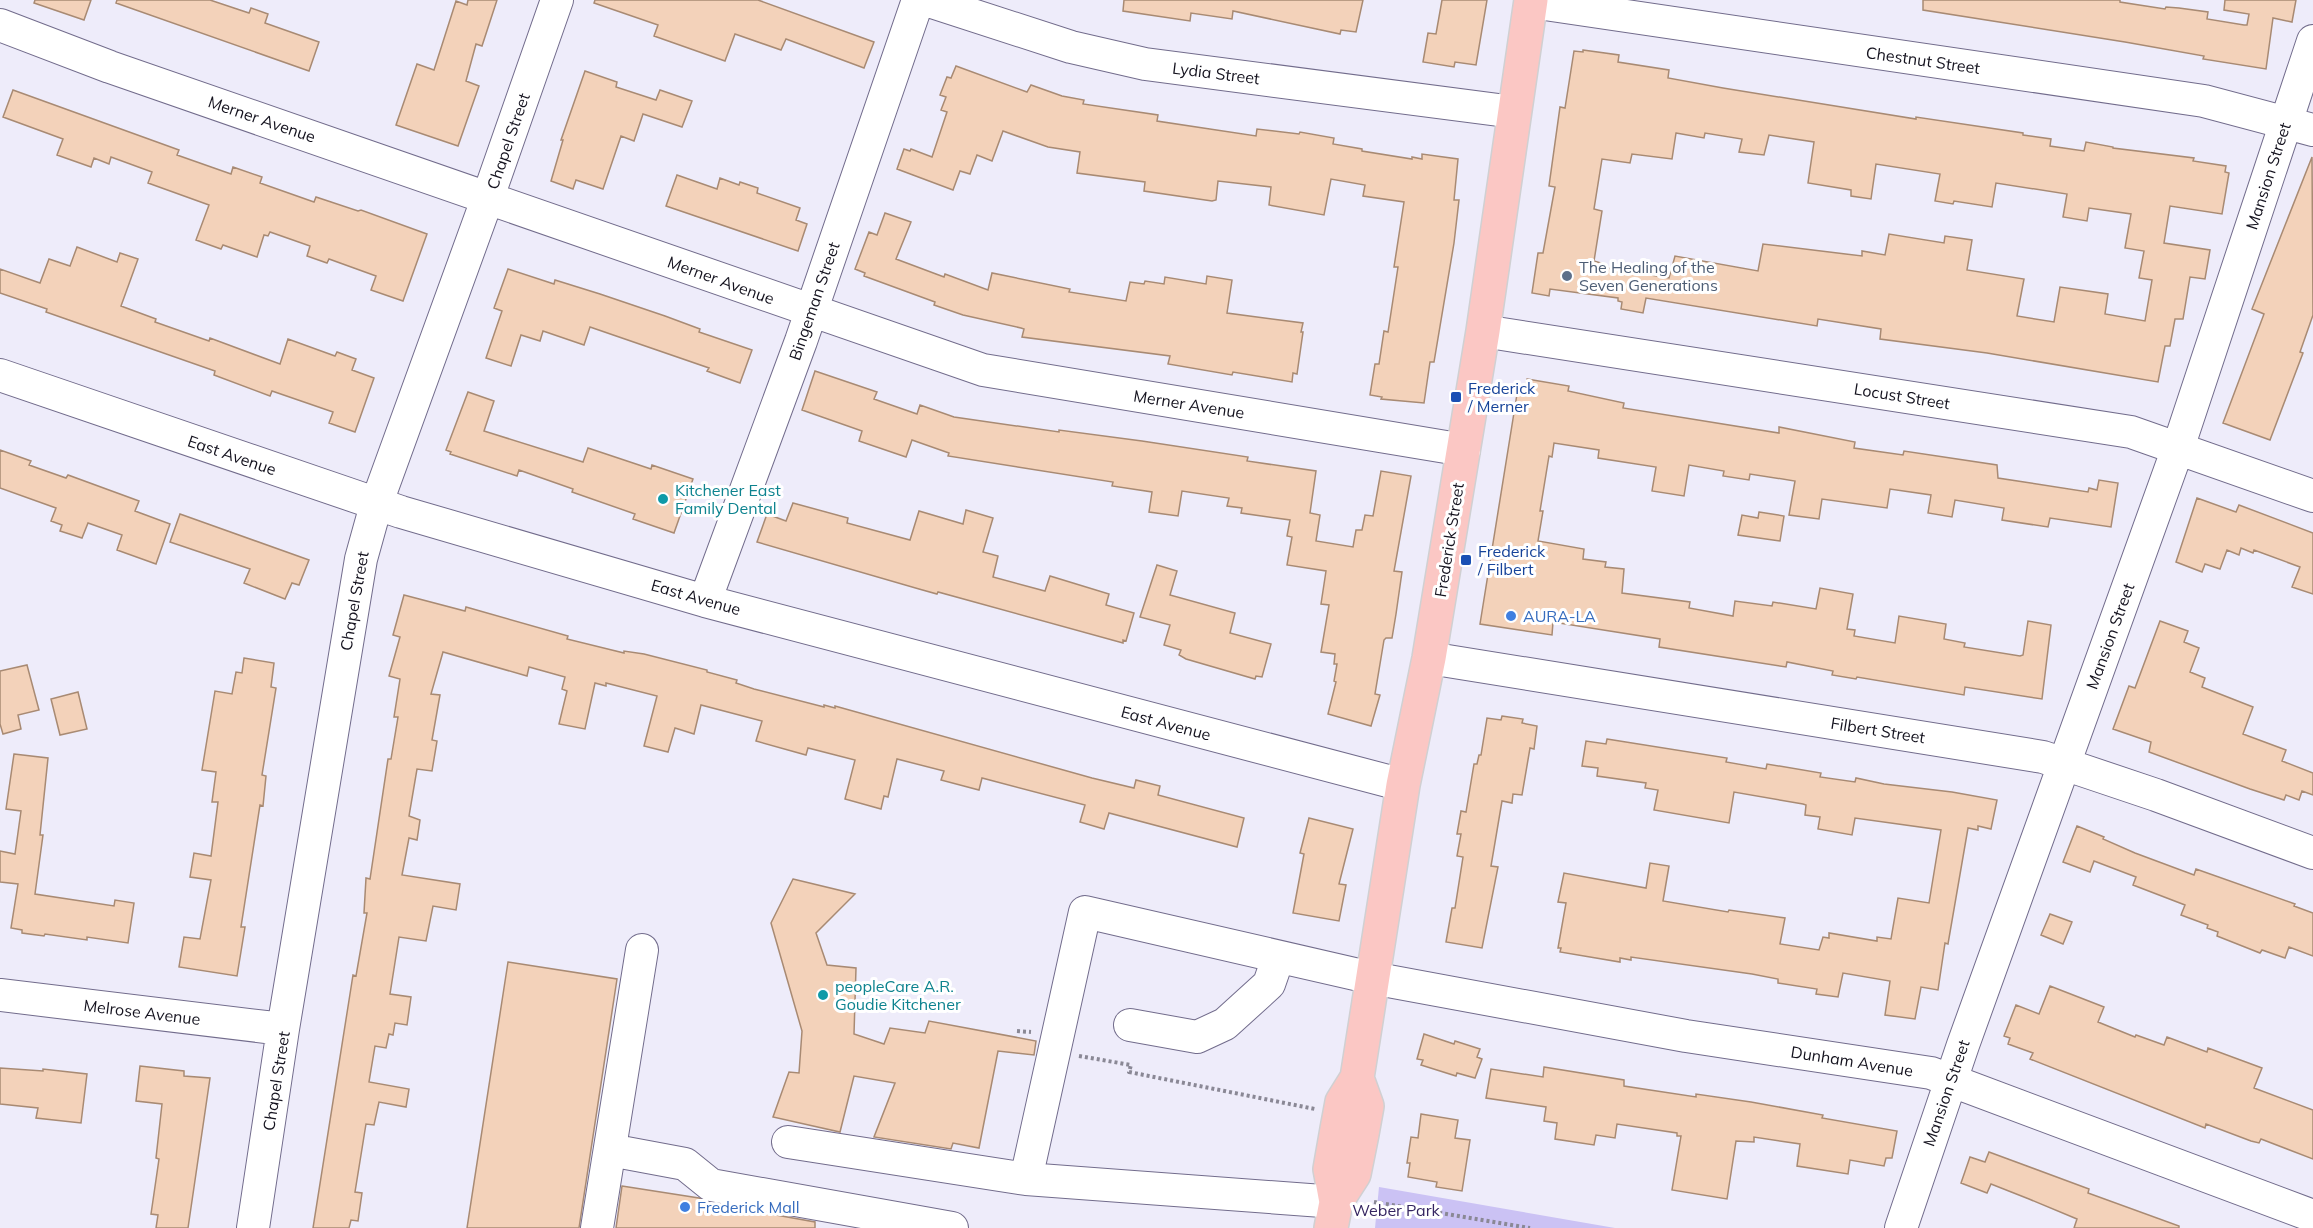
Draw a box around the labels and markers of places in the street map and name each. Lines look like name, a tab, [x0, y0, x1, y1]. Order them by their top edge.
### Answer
place label: The Healing of the Seven Generations	[1579, 257, 1718, 295]
marker: The Healing of the Seven Generations	[1560, 269, 1574, 283]
place label: Frederick / Merner	[1467, 378, 1536, 416]
marker: Frederick / Merner	[1449, 390, 1463, 404]
place label: Kitchener East Family Dental	[675, 480, 781, 518]
marker: Kitchener East Family Dental	[656, 492, 670, 506]
place label: Frederick / Filbert	[1477, 541, 1546, 579]
marker: Frederick / Filbert	[1459, 553, 1473, 567]
place label: AURA-LA	[1523, 606, 1596, 626]
marker: AURA-LA	[1504, 609, 1518, 623]
place label: peopleCare A.R. Goudie Kitchener	[835, 976, 961, 1014]
marker: peopleCare A.R. Goudie Kitchener	[816, 988, 830, 1002]
place label: Frederick Mall	[697, 1197, 799, 1217]
marker: Frederick Mall	[678, 1200, 692, 1214]

